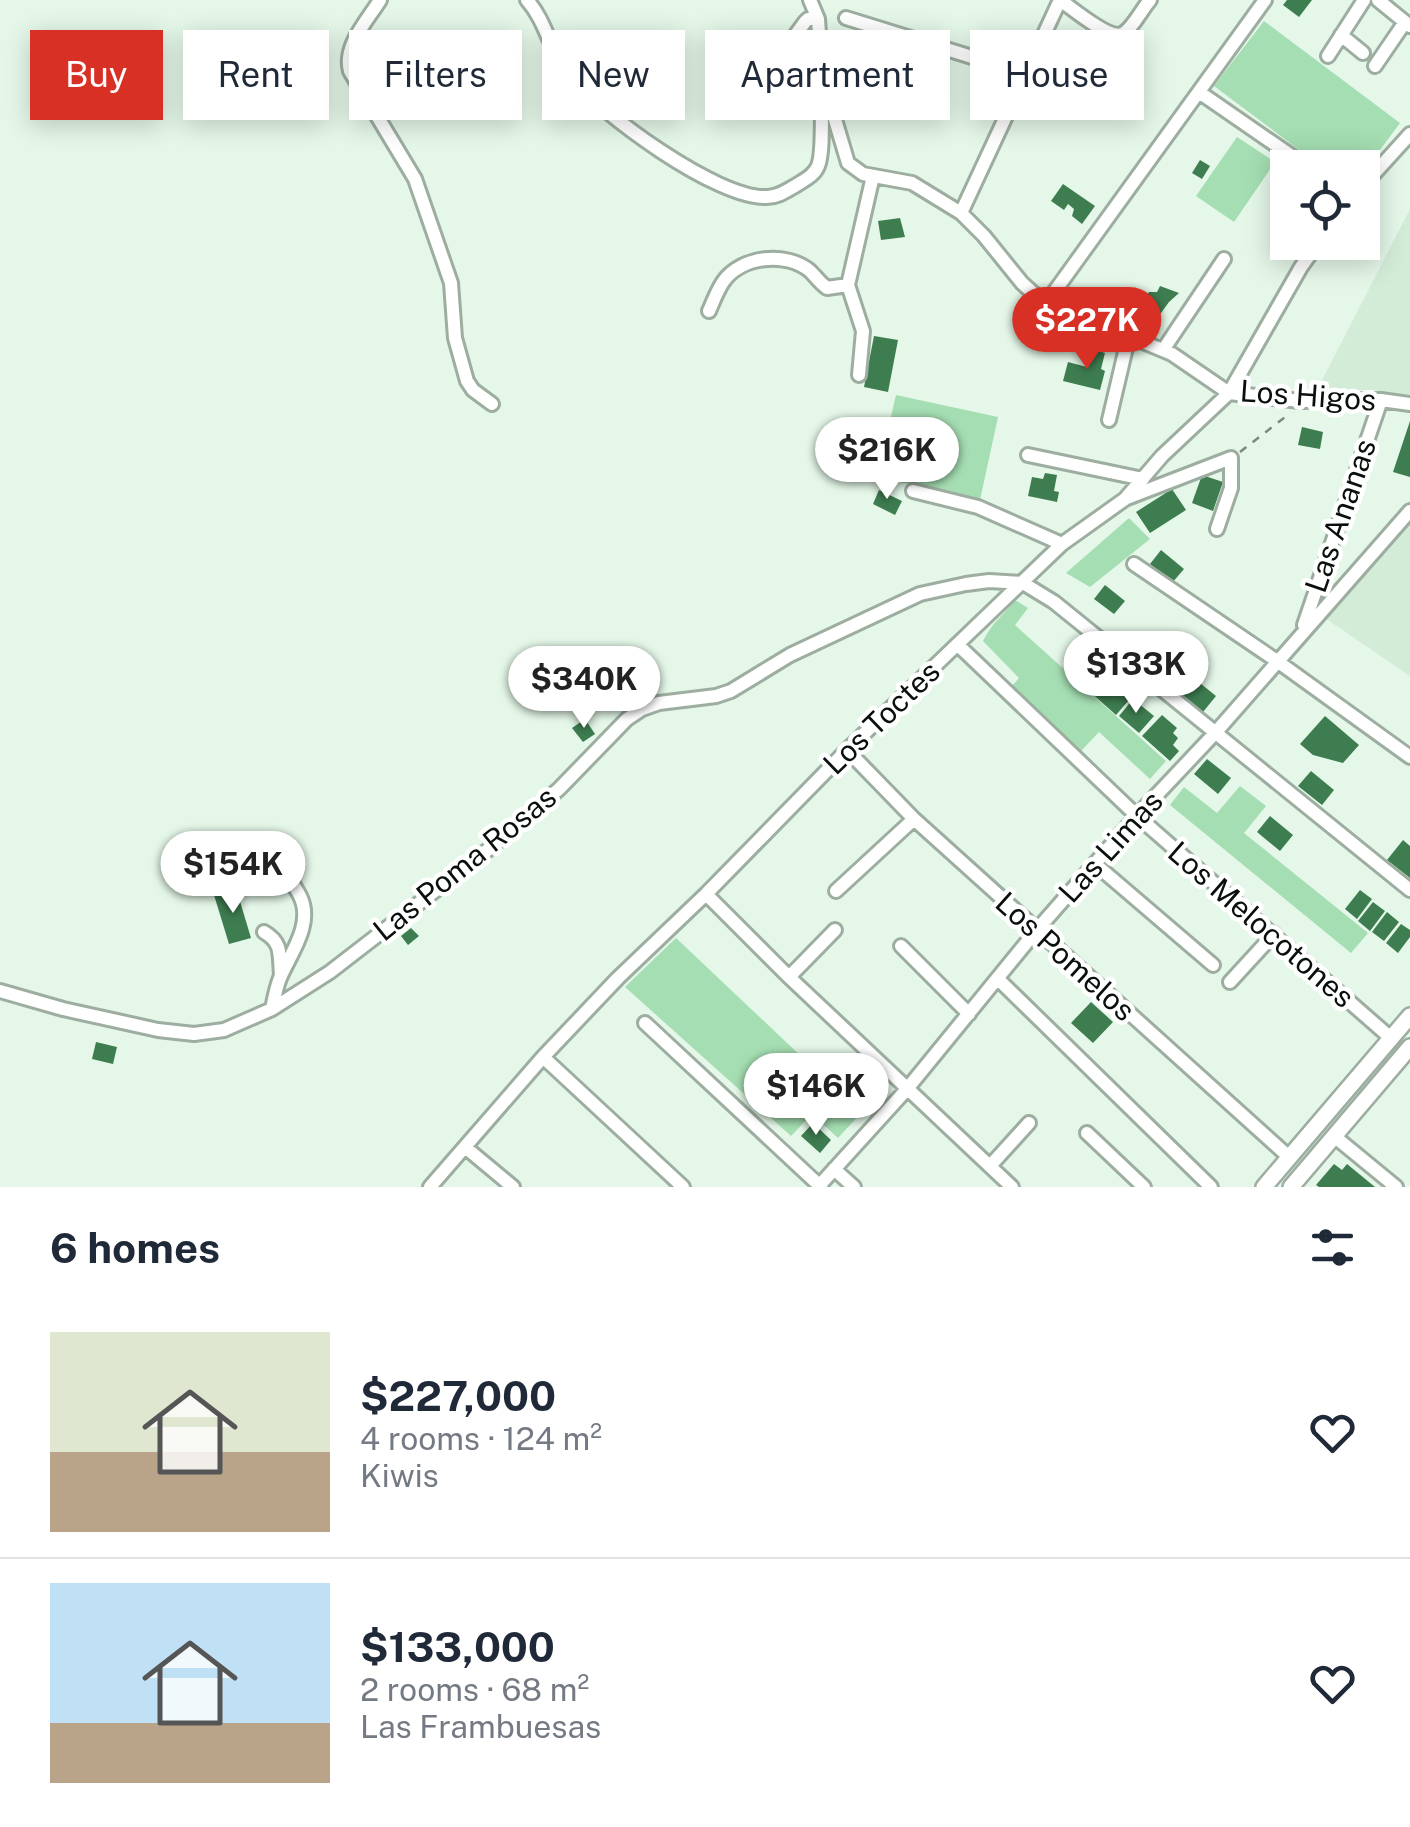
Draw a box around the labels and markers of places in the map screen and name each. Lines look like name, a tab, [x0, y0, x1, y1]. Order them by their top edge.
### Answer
pin: $227K	[1017, 287, 1157, 372]
pin: $216K	[817, 417, 957, 502]
pin: $133K	[1066, 631, 1206, 716]
pin: $340K	[514, 646, 654, 731]
pin: $154K	[163, 831, 303, 916]
pin: $146K	[746, 1053, 886, 1138]

